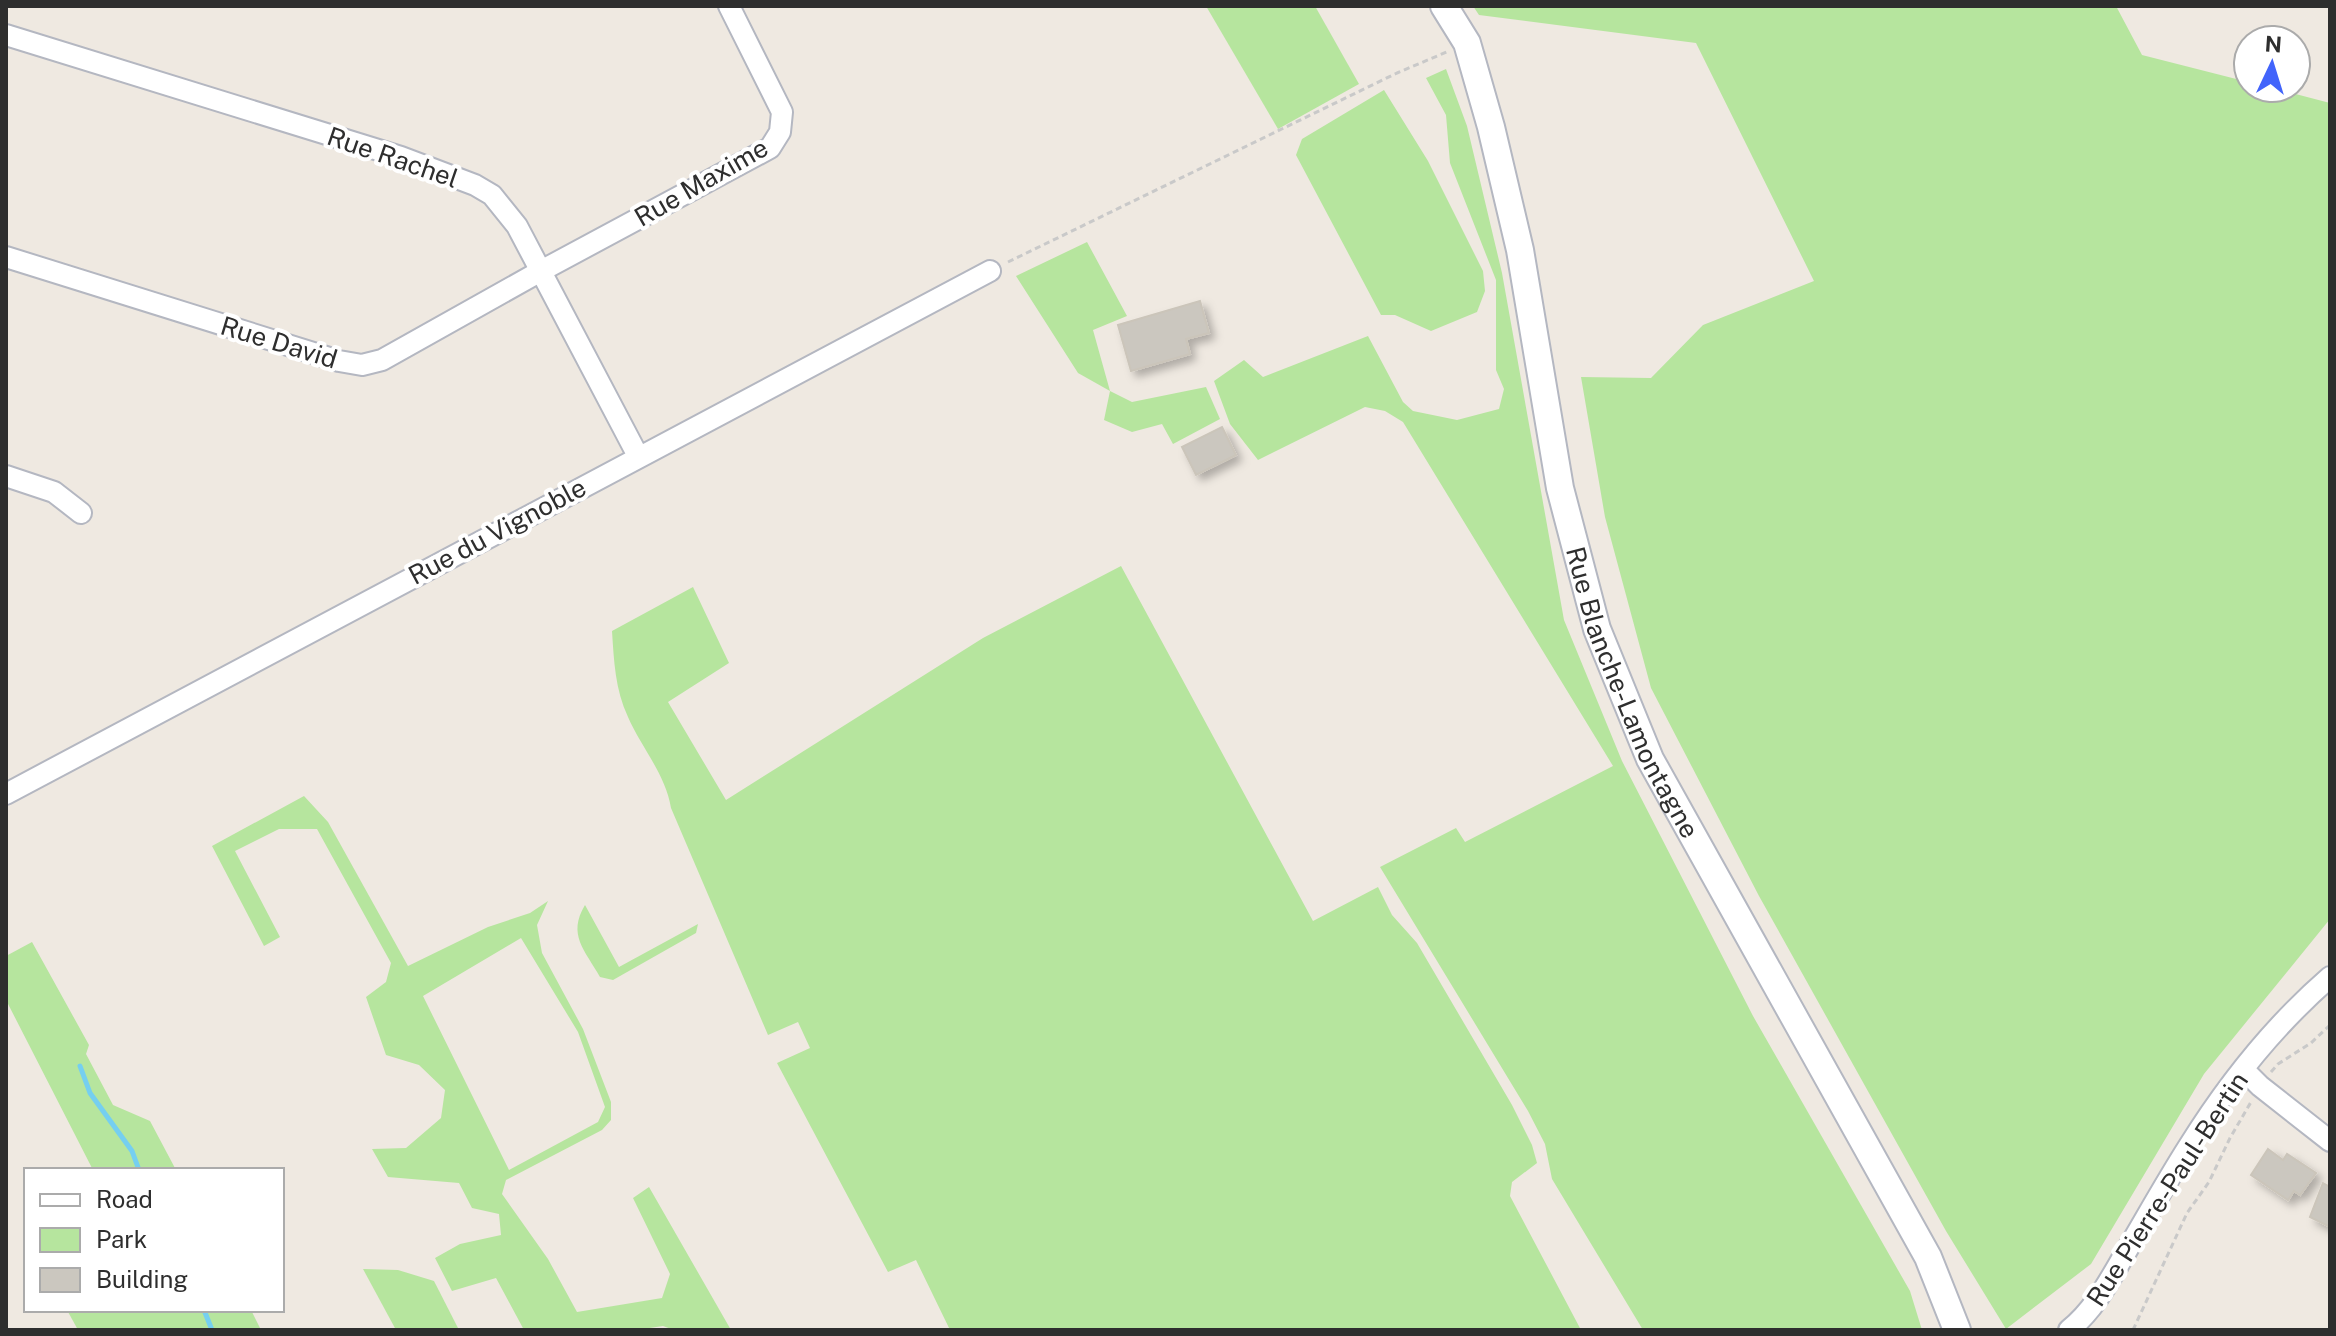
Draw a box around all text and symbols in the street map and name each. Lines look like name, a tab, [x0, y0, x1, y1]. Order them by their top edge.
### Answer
north arrow	[2232, 24, 2312, 104]
text: N	[2264, 30, 2283, 58]
street label: Rue Rachel	[323, 120, 463, 194]
street label: Rue Maxime	[629, 131, 773, 233]
street label: Rue David	[217, 310, 341, 374]
street label: Rue du Vignoble	[403, 471, 591, 591]
street label: Rue Blanche-Lamontagne	[1560, 543, 1706, 843]
street label: Rue Pierre-Paul-Bertin	[2080, 1066, 2254, 1312]
legend	[24, 1168, 284, 1312]
text: Road	[96, 1185, 153, 1213]
text: Park	[96, 1225, 147, 1253]
text: Building	[96, 1265, 188, 1293]

